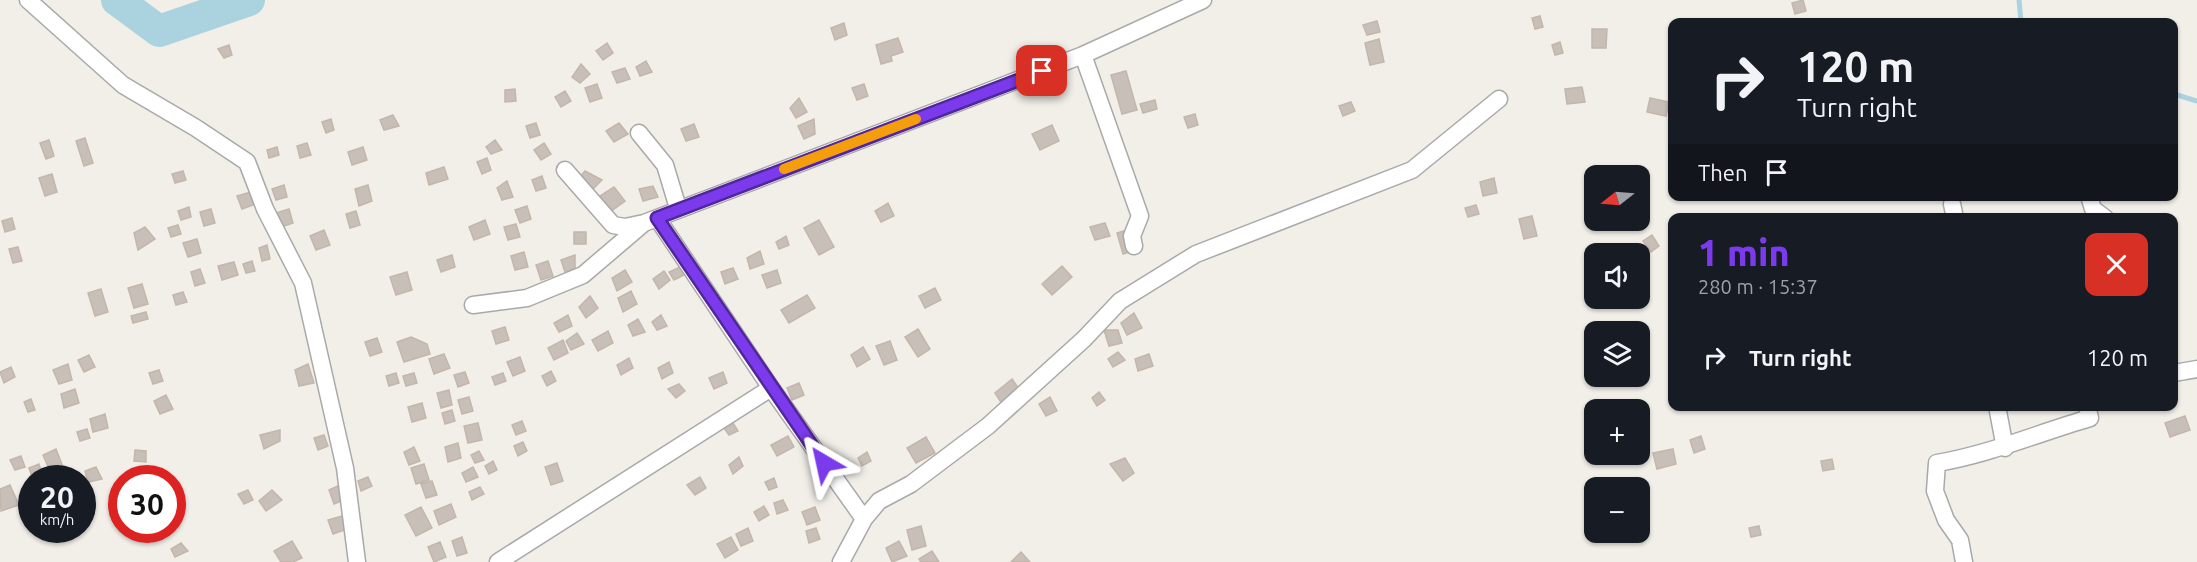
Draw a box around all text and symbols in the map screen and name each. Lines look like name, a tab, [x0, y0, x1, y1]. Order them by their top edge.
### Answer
icon: right	[1698, 42, 1776, 120]
text: 120 m	[1797, 43, 1914, 90]
pin	[1016, 45, 1067, 96]
icon: arrive	[1025, 54, 1058, 87]
text: Turn right	[1797, 92, 1917, 122]
icon: arrive	[1760, 156, 1793, 189]
text: Then	[1698, 160, 1748, 185]
north arrow	[1584, 165, 1650, 231]
map controls	[1584, 165, 1650, 543]
text: 1 min	[1698, 232, 1790, 273]
button: close	[2085, 233, 2148, 296]
button: sound	[1584, 243, 1650, 309]
text: 280 m · 15:37	[1698, 275, 1818, 298]
button: layers	[1584, 321, 1650, 387]
icon: right	[1698, 341, 1731, 374]
text: Turn right	[1749, 345, 1851, 370]
text: 120 m	[2087, 345, 2148, 370]
button: +	[1584, 399, 1650, 465]
position arrow	[792, 431, 856, 495]
speed limit sign: 30	[108, 465, 186, 543]
button: −	[1584, 477, 1650, 543]
text: 20	[40, 480, 74, 514]
text: km/h	[40, 511, 74, 528]

